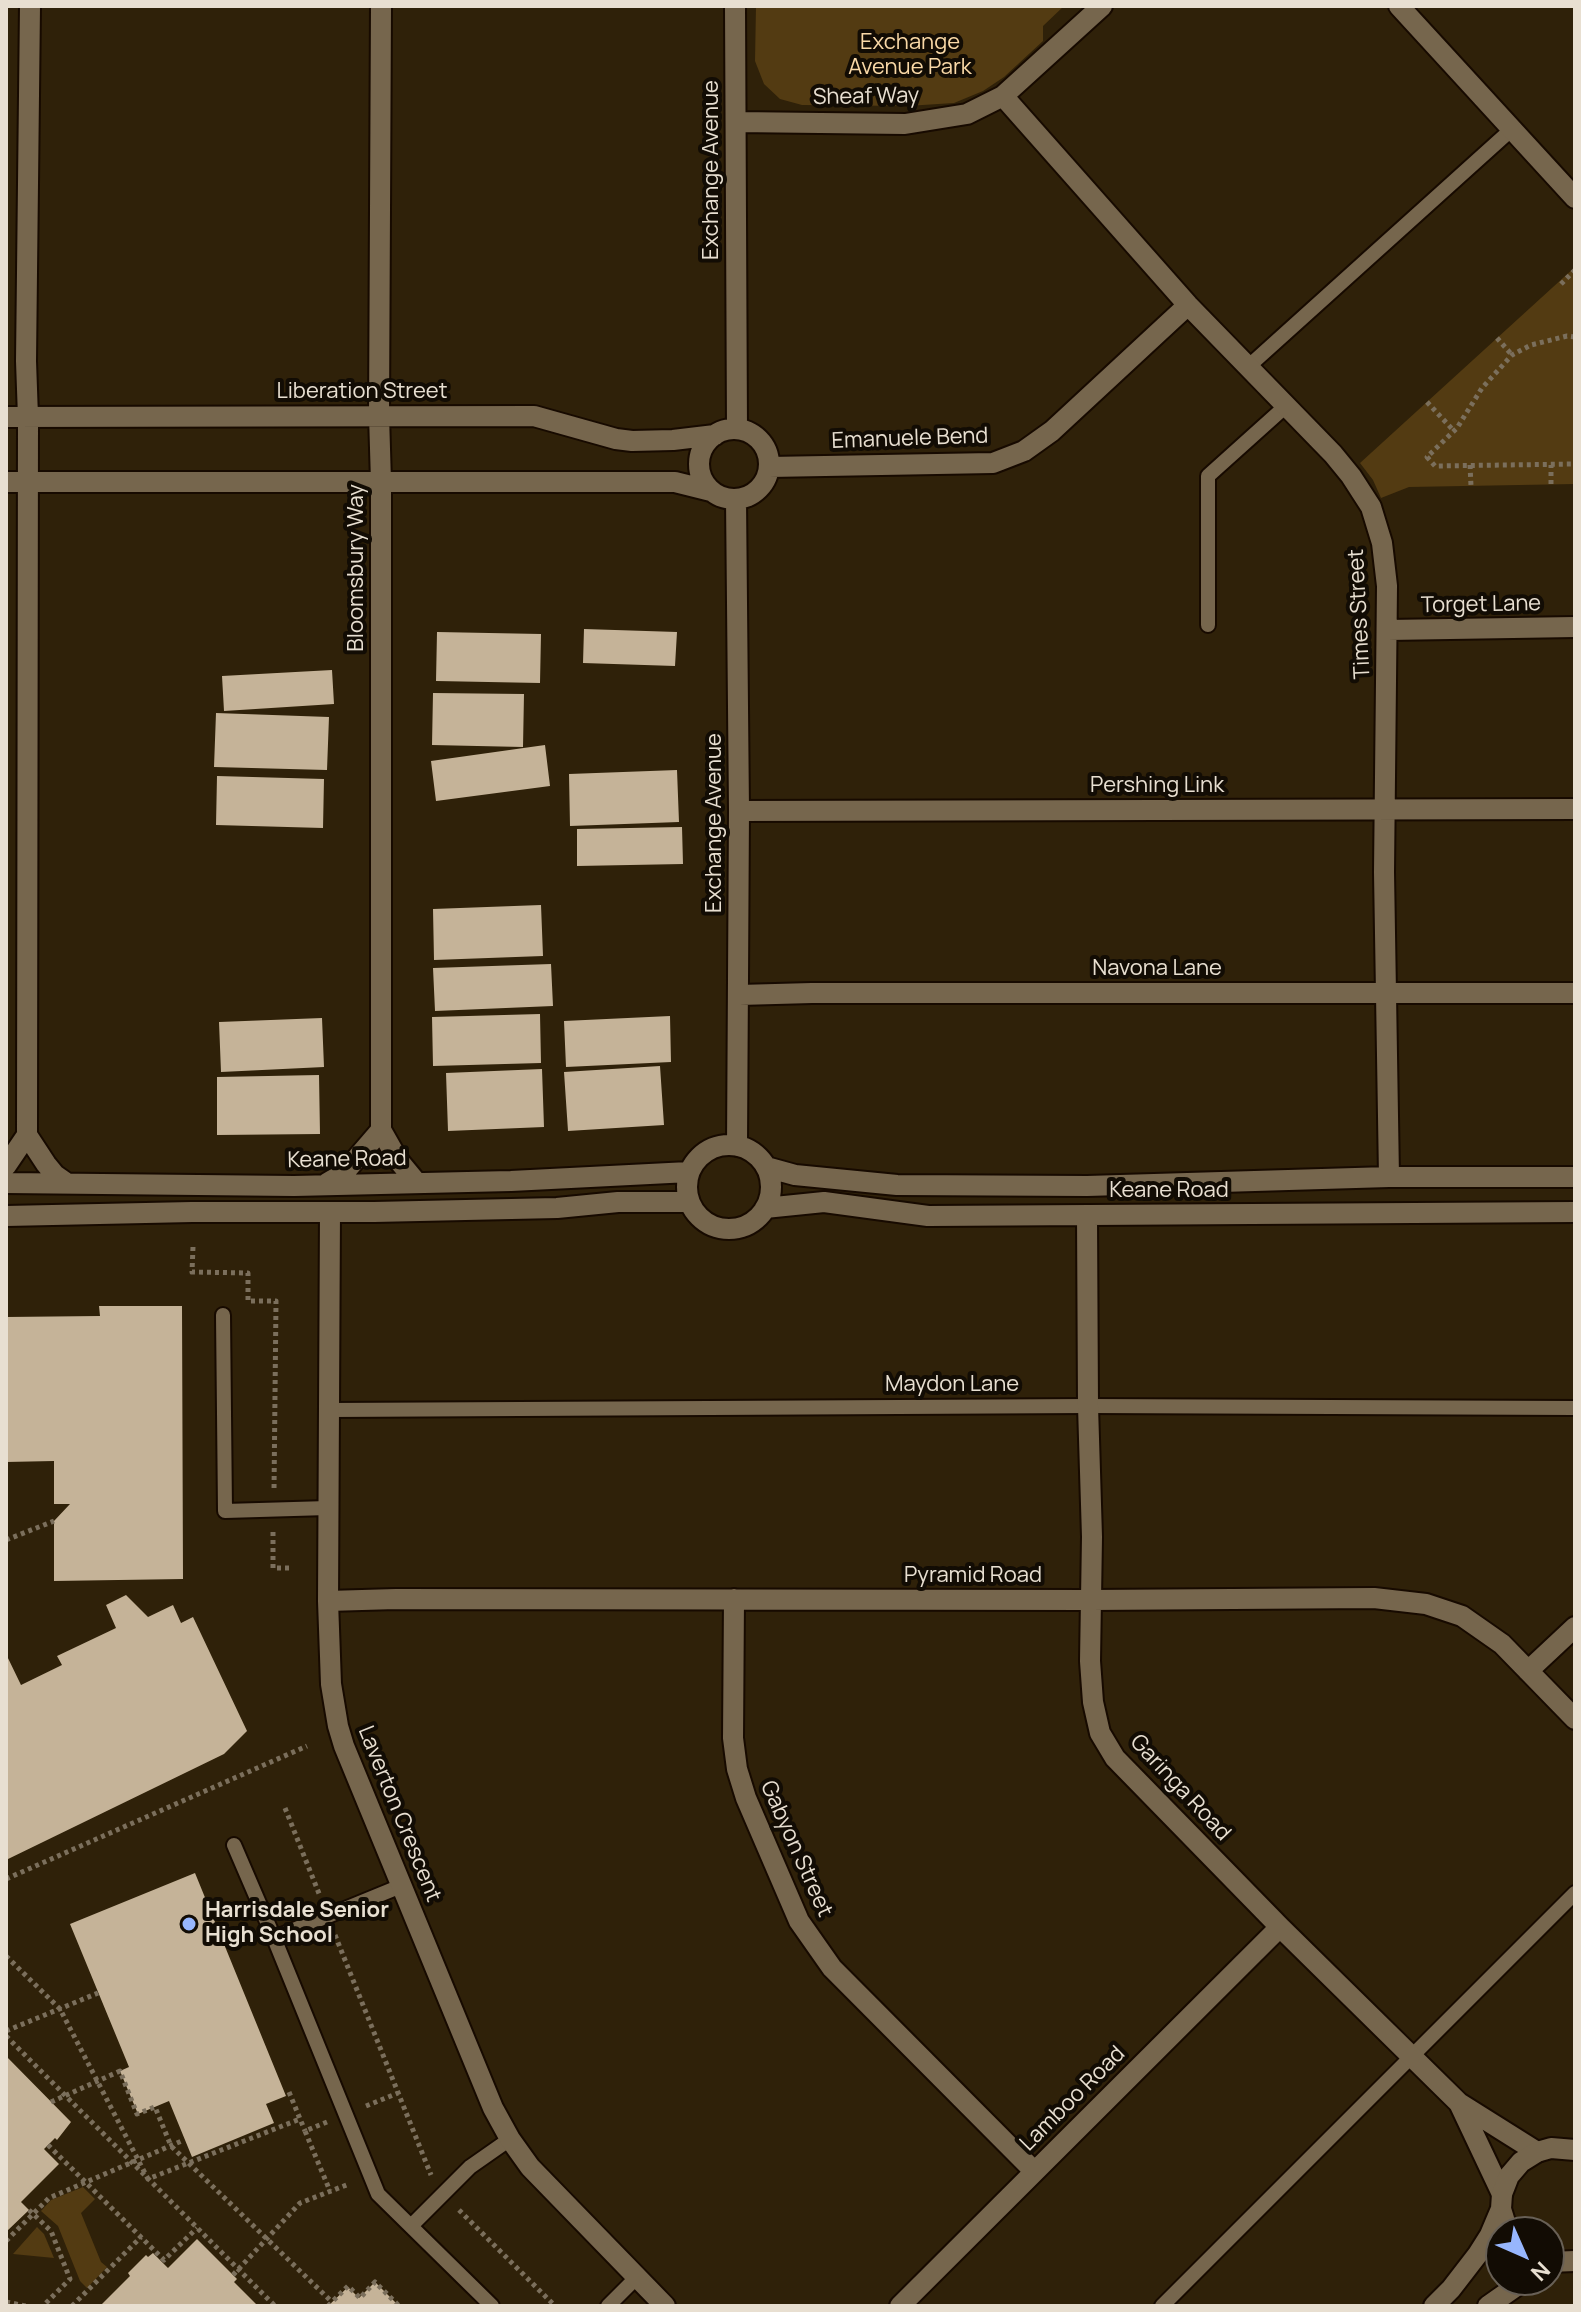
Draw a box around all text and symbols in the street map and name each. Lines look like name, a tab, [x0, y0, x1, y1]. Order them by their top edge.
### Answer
park label: Exchange Avenue Park	[848, 30, 972, 82]
street label: Exchange Avenue	[699, 80, 725, 260]
street label: Sheaf Way	[813, 83, 919, 111]
street label: Liberation Street	[276, 379, 448, 405]
street label: Emanuele Bend	[831, 423, 989, 455]
street label: Bloomsbury Way	[344, 484, 370, 652]
street label: Times Street	[1343, 548, 1377, 680]
street label: Torget Lane	[1421, 591, 1541, 619]
street label: Exchange Avenue	[702, 733, 728, 913]
street label: Pershing Link	[1090, 773, 1224, 799]
street label: Navona Lane	[1092, 956, 1222, 982]
street label: Keane Road	[287, 1146, 407, 1174]
street label: Keane Road	[1109, 1178, 1229, 1204]
street label: Maydon Lane	[885, 1372, 1019, 1398]
street label: Pyramid Road	[904, 1563, 1042, 1589]
street label: Laverton Crescent	[352, 1722, 446, 1906]
street label: Garinga Road	[1124, 1729, 1236, 1847]
street label: Gabyon Street	[754, 1777, 838, 1921]
place label: Harrisdale Senior High School	[205, 1898, 389, 1950]
marker: Harrisdale Senior High School	[180, 1915, 198, 1933]
street label: Lamboo Road	[1015, 2041, 1131, 2157]
north arrow	[1485, 2216, 1565, 2296]
text: N	[1524, 2255, 1557, 2288]

